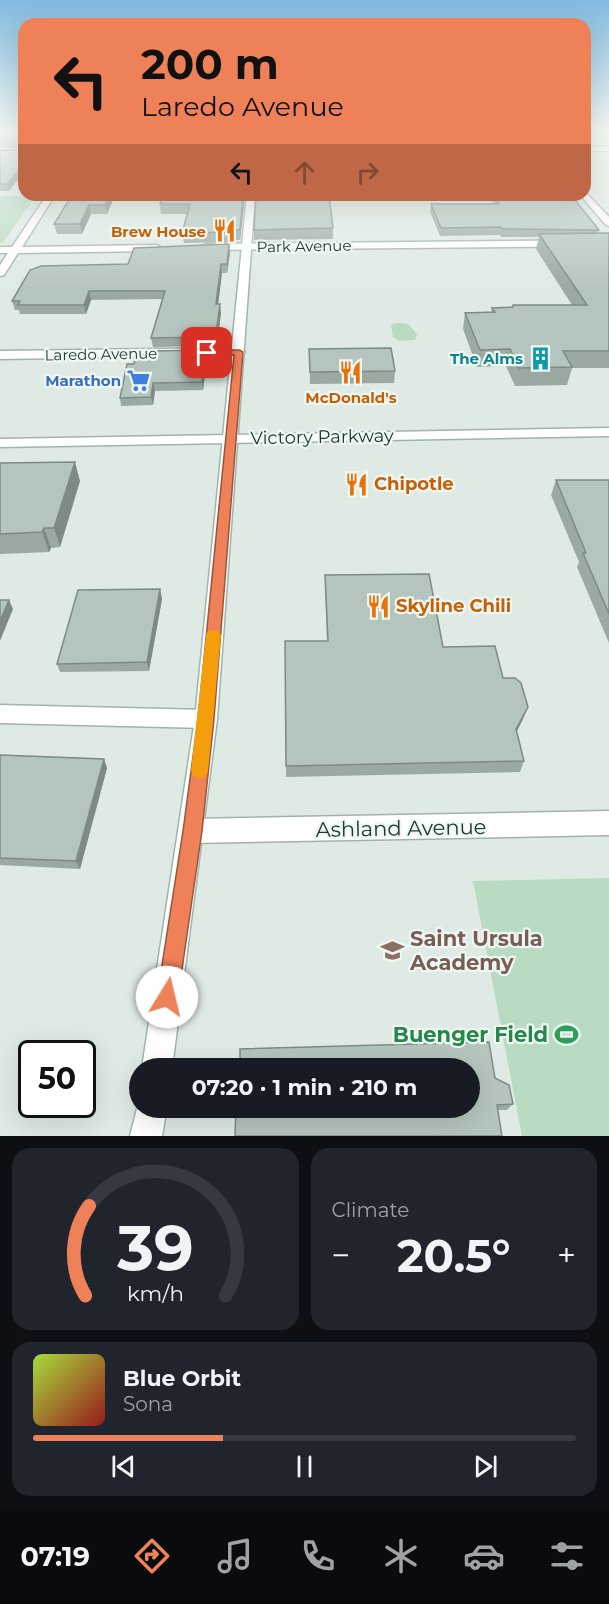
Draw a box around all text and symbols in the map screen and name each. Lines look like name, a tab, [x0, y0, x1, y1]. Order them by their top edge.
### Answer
text: 200 m	[141, 38, 279, 90]
icon: left	[42, 42, 120, 120]
text: Laredo Avenue	[141, 90, 344, 123]
icon: left	[225, 156, 258, 189]
icon: ahead	[288, 156, 321, 189]
icon: right	[351, 156, 384, 189]
restaurant icon: Brew House	[211, 218, 237, 244]
place label: Brew House	[111, 222, 206, 241]
street label: Park Avenue	[256, 236, 352, 256]
pin	[181, 327, 232, 378]
icon: arrive	[190, 336, 223, 369]
street label: Laredo Avenue	[44, 344, 158, 364]
building icon: The Alms	[528, 345, 554, 371]
place label: The Alms	[450, 349, 523, 368]
restaurant icon: McDonald's	[338, 360, 364, 386]
supermarket icon: Marathon	[126, 367, 152, 393]
place label: Marathon	[45, 371, 121, 390]
place label: McDonald's	[305, 388, 397, 407]
street label: Victory Parkway	[250, 425, 394, 449]
restaurant icon: Chipotle	[343, 471, 369, 497]
place label: Chipotle	[374, 473, 454, 495]
restaurant icon: Skyline Chili	[365, 593, 391, 619]
place label: Skyline Chili	[396, 595, 511, 617]
street label: Ashland Avenue	[315, 814, 487, 842]
place label: Saint Ursula Academy	[409, 926, 543, 975]
school or university icon: Saint Ursula Academy	[379, 937, 405, 963]
position arrow	[135, 965, 199, 1029]
sports icon: Buenger Field	[553, 1021, 579, 1047]
place label: Buenger Field	[393, 1022, 548, 1047]
speed limit sign: 50	[18, 1040, 96, 1118]
text: 07:20 · 1 min · 210 m	[192, 1074, 417, 1101]
text: Climate	[332, 1198, 409, 1222]
text: 39	[116, 1210, 194, 1286]
text: 20.5°	[397, 1228, 511, 1283]
text: −	[332, 1235, 350, 1275]
text: +	[557, 1235, 576, 1275]
text: km/h	[127, 1280, 184, 1306]
text: Blue Orbit	[123, 1365, 241, 1392]
text: Sona	[123, 1392, 173, 1416]
icon: previous	[107, 1450, 140, 1483]
icon: pause	[288, 1450, 321, 1483]
icon: next	[469, 1450, 502, 1483]
icon: directions	[131, 1535, 173, 1577]
icon: music	[214, 1535, 256, 1577]
icon: phone	[297, 1535, 339, 1577]
icon: climate	[380, 1535, 422, 1577]
icon: car	[463, 1535, 505, 1577]
icon: filters	[546, 1535, 588, 1577]
text: 07:19	[21, 1540, 90, 1573]

